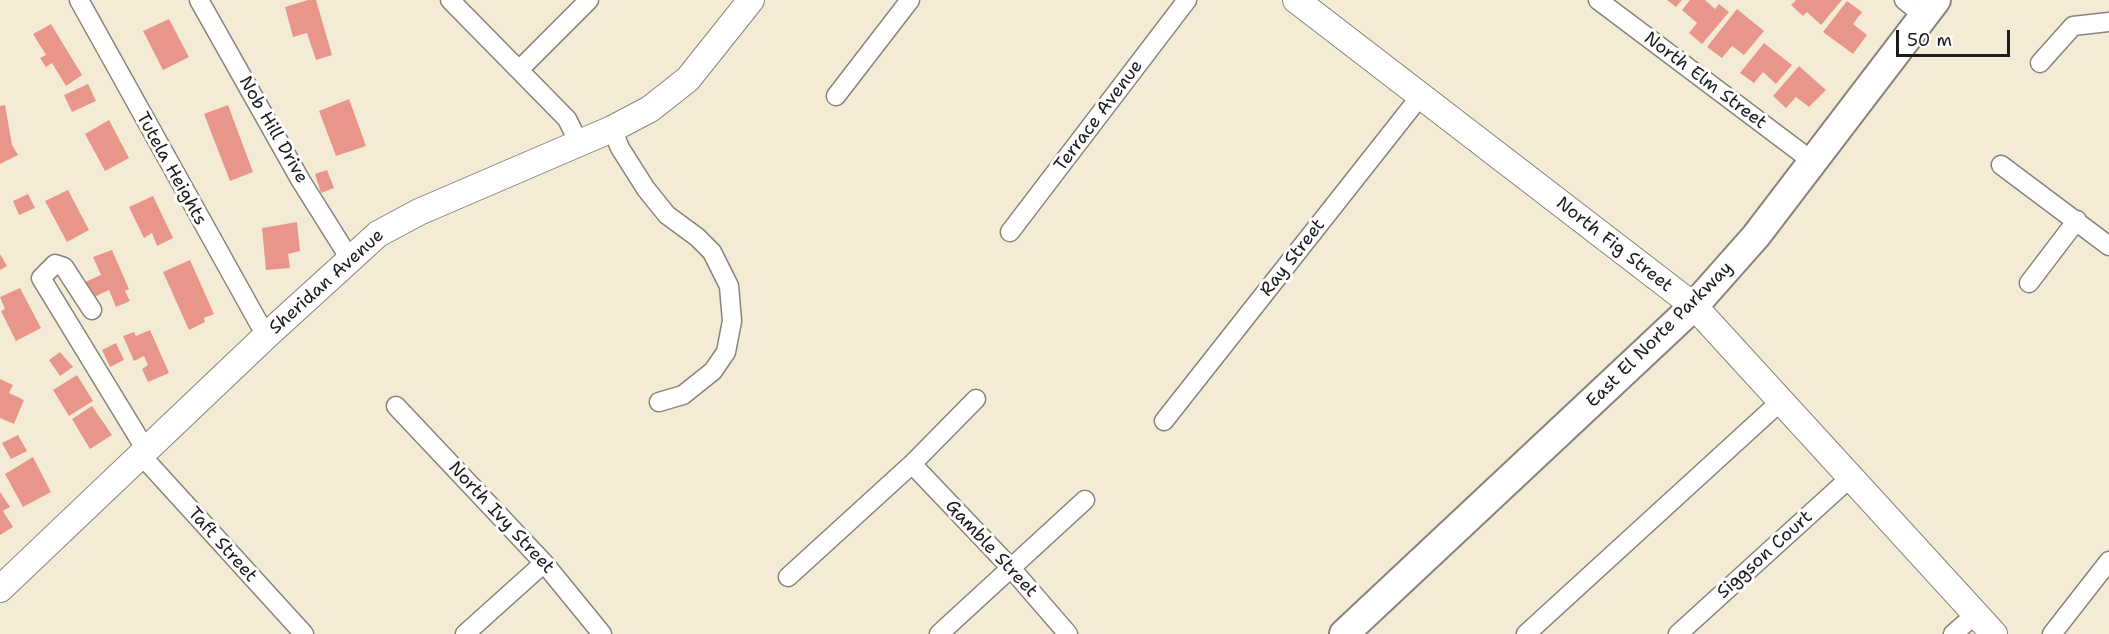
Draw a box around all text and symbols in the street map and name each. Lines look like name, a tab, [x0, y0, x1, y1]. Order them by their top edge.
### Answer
scale bar	[1899, 18, 2013, 56]
street label: North Elm Street	[1639, 28, 1771, 134]
text: 50 m	[1907, 28, 1952, 52]
street label: Terrace Avenue	[1050, 56, 1148, 176]
street label: Nob Hill Drive	[234, 73, 312, 187]
street label: Tutela Heights	[131, 109, 211, 229]
street label: North Fig Street	[1551, 193, 1677, 297]
street label: Ray Street	[1256, 215, 1330, 301]
street label: Sheridan Avenue	[265, 225, 389, 339]
street label: East El Norte Parkway	[1582, 257, 1738, 413]
street label: North Ivy Street	[444, 458, 558, 578]
street label: Gamble Street	[940, 496, 1042, 602]
street label: Taft Street	[183, 503, 261, 587]
street label: Siggson Court	[1713, 507, 1817, 603]

